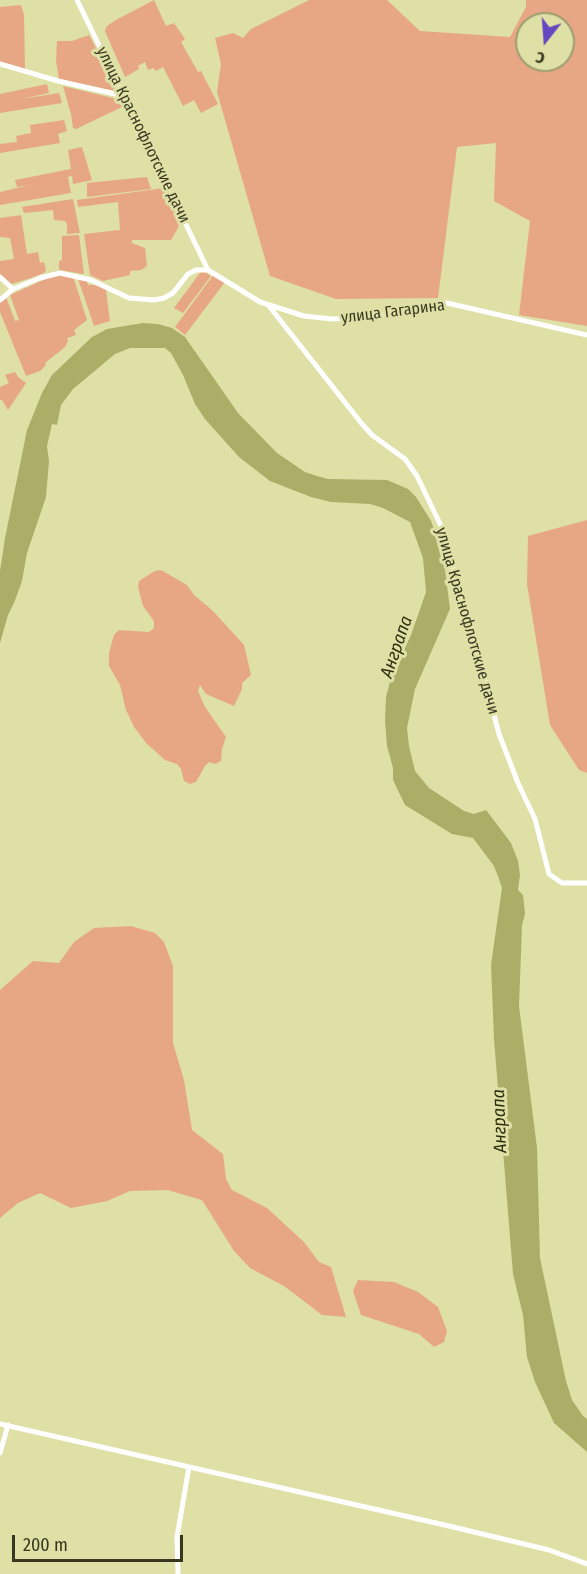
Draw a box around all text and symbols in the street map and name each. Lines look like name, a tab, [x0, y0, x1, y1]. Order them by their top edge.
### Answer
north arrow	[515, 12, 575, 72]
street label: улица Краснофлотские дачи	[92, 44, 194, 226]
text: С	[533, 47, 547, 68]
street label: улица Гагарина	[340, 296, 446, 328]
street label: улица Краснофлотские дачи	[431, 525, 503, 717]
water label: Анграпа	[376, 613, 418, 681]
water label: Анграпа	[488, 1089, 512, 1153]
scale bar	[15, 1523, 186, 1561]
text: 200 m	[23, 1534, 68, 1556]

